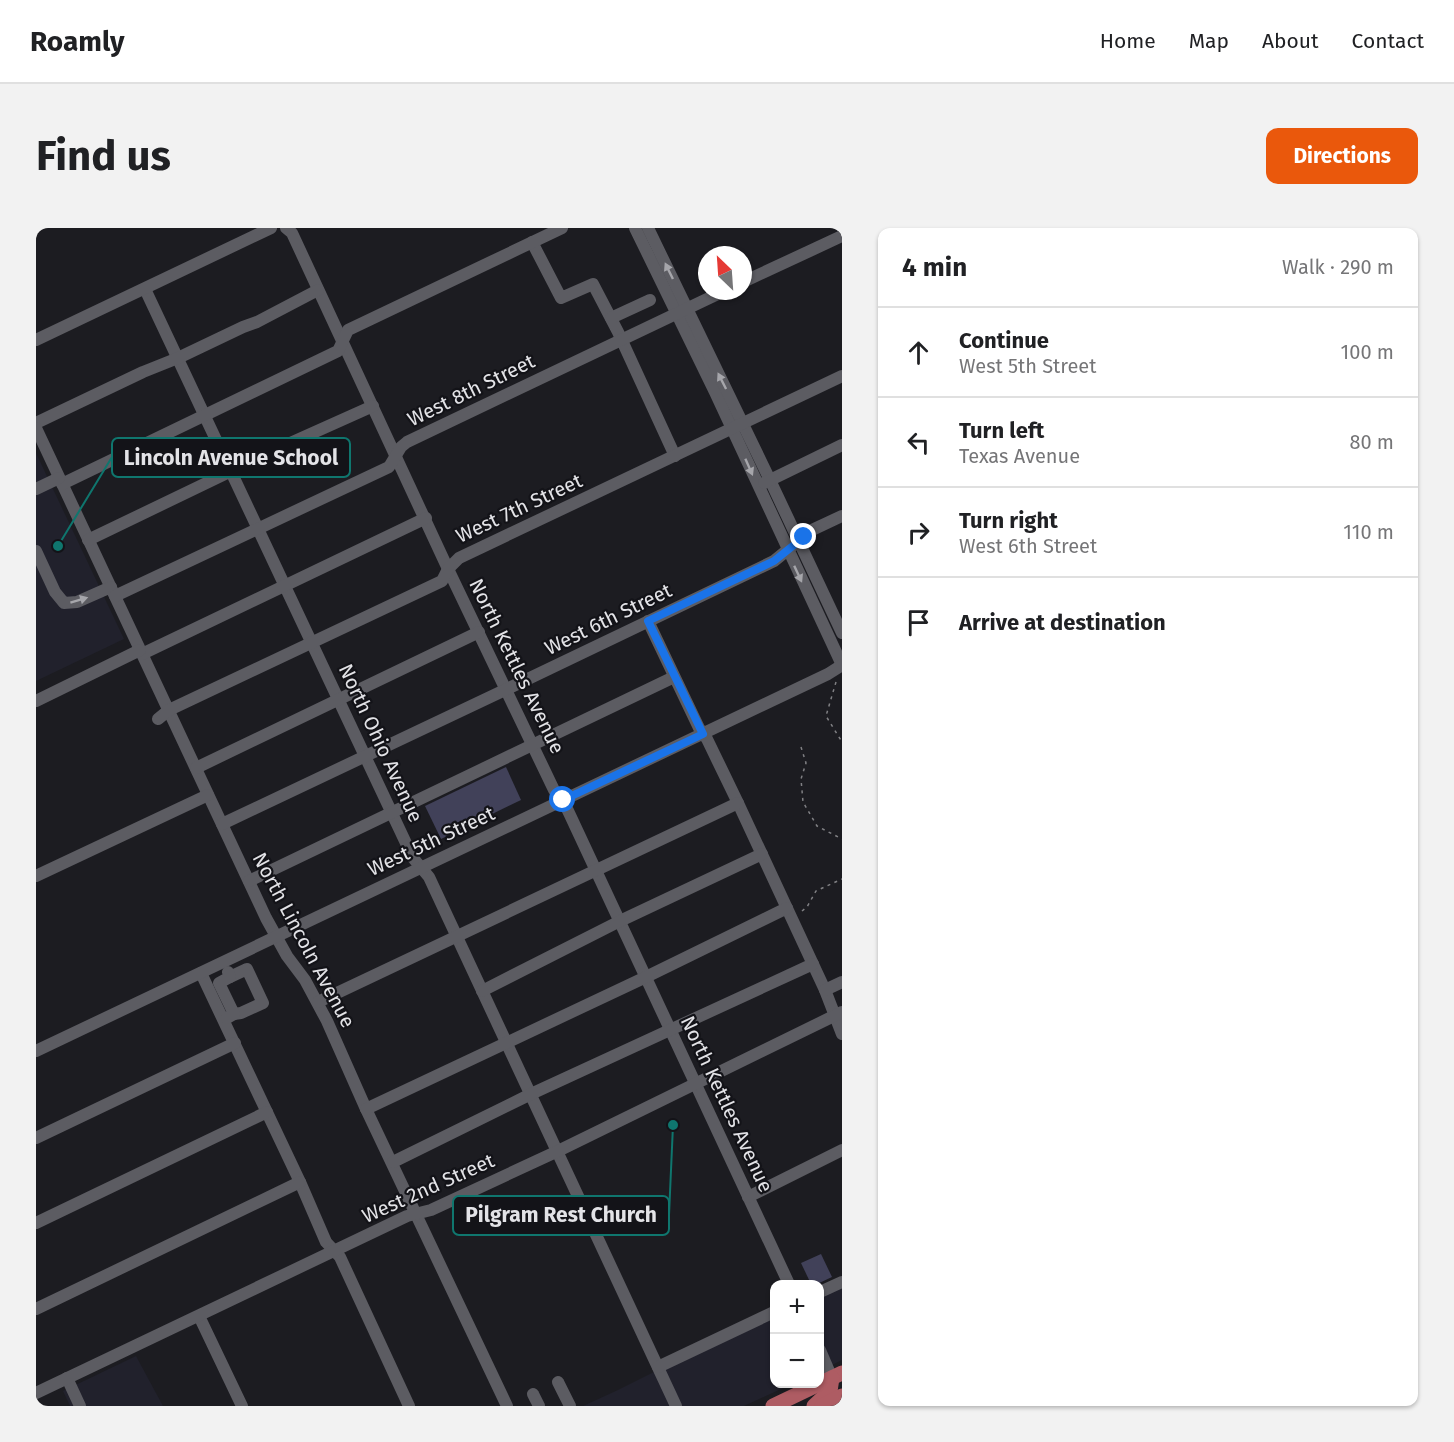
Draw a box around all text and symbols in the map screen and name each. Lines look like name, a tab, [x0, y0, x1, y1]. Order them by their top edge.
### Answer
text: Roamly	[30, 25, 124, 58]
text: Home	[1100, 28, 1156, 54]
text: Map	[1189, 28, 1229, 54]
text: About	[1262, 28, 1319, 54]
text: Contact	[1352, 28, 1424, 54]
button: Directions	[1266, 128, 1418, 184]
text: Find us	[36, 131, 171, 181]
north arrow	[698, 246, 752, 300]
text: 4 min	[902, 252, 967, 283]
text: Walk · 290 m	[1282, 255, 1394, 279]
one-way arrow	[664, 262, 674, 279]
text: Continue	[959, 327, 1049, 354]
icon: ahead	[902, 336, 935, 369]
text: 100 m	[1341, 340, 1394, 364]
street label: West 8th Street	[403, 348, 539, 431]
text: West 5th Street	[959, 354, 1096, 378]
one-way arrow	[717, 373, 727, 390]
text: Turn left	[959, 417, 1044, 444]
icon: left	[902, 426, 935, 459]
text: 80 m	[1349, 430, 1394, 454]
callout: Lincoln Avenue School	[112, 438, 350, 477]
text: Texas Avenue	[959, 444, 1080, 468]
text: Lincoln Avenue School	[124, 445, 339, 471]
one-way arrow	[745, 459, 754, 476]
street label: West 7th Street	[452, 468, 587, 548]
text: Turn right	[959, 507, 1058, 534]
icon: right	[902, 516, 935, 549]
text: 110 m	[1343, 520, 1394, 544]
route end	[790, 523, 816, 549]
text: West 6th Street	[959, 534, 1097, 558]
one-way arrow	[794, 565, 804, 583]
street label: North Kettles Avenue	[464, 575, 570, 757]
street label: West 6th Street	[541, 578, 676, 660]
one-way arrow	[70, 595, 88, 604]
icon: arrive	[902, 606, 935, 639]
text: Arrive at destination	[959, 609, 1166, 636]
street label: North Ohio Avenue	[334, 660, 428, 826]
route start	[549, 786, 575, 812]
street label: West 5th Street	[364, 801, 499, 881]
street label: North Lincoln Avenue	[248, 848, 360, 1032]
street label: North Kettles Avenue	[676, 1012, 778, 1196]
street label: West 2nd Street	[358, 1148, 499, 1228]
callout: Pilgram Rest Church	[453, 1196, 669, 1235]
text: Pilgram Rest Church	[465, 1202, 657, 1228]
map controls	[770, 1280, 824, 1388]
button: +	[770, 1280, 824, 1334]
button: −	[770, 1334, 824, 1388]

